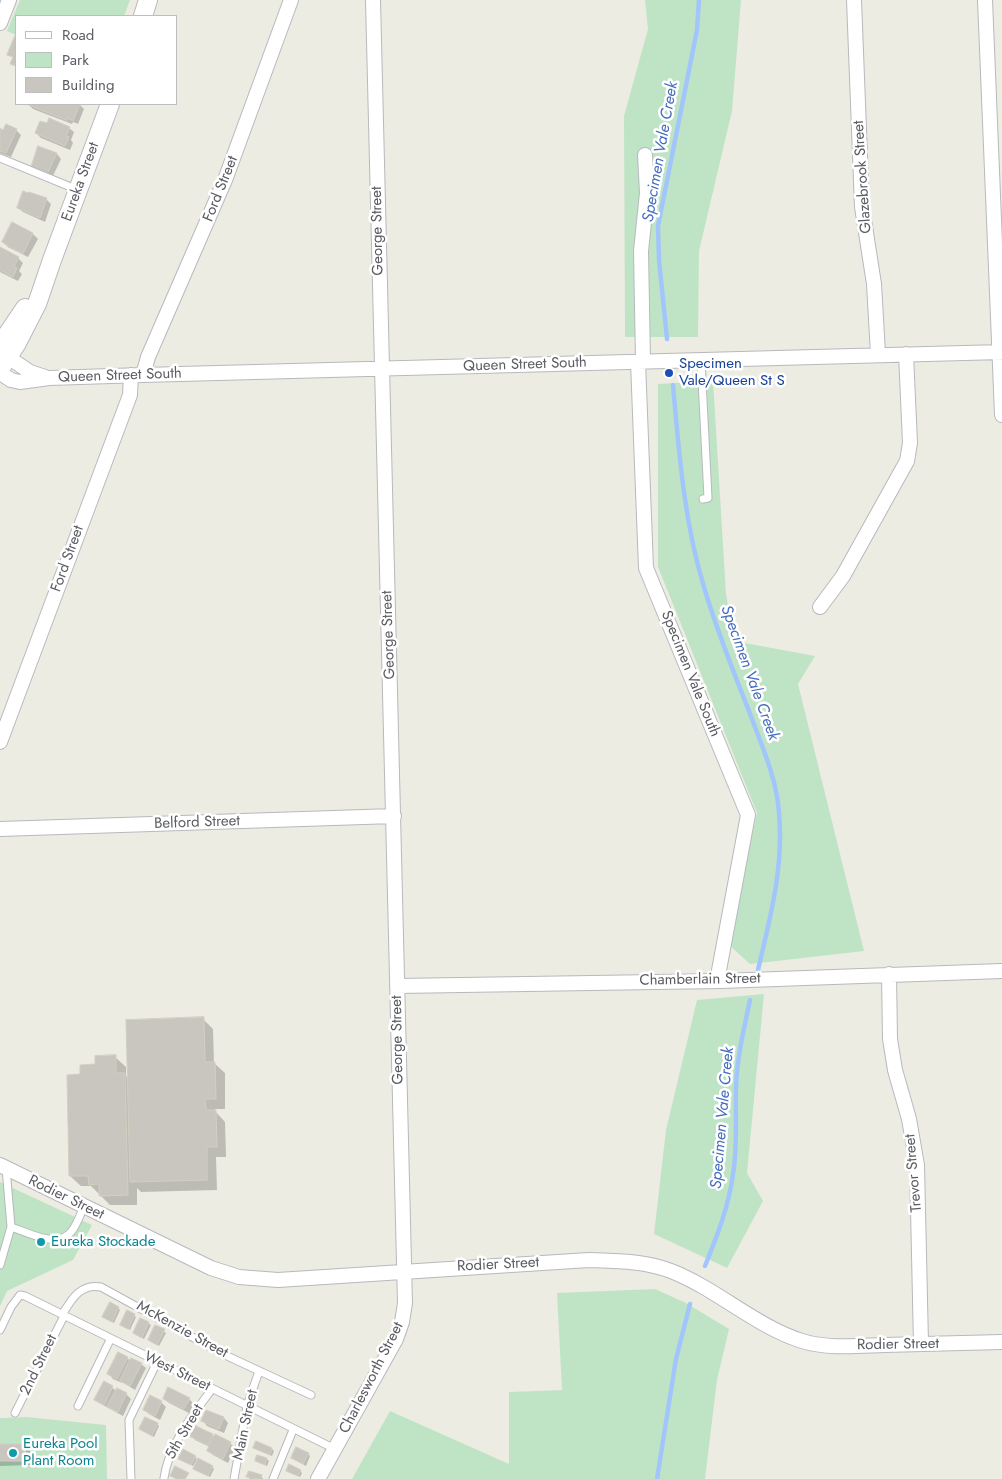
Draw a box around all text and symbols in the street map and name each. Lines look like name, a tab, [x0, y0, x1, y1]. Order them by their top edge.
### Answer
legend	[15, 15, 178, 105]
text: Road	[62, 24, 94, 46]
text: Park	[62, 49, 89, 71]
text: Building	[62, 74, 114, 96]
water label: Specimen Vale Creek	[639, 80, 683, 224]
street label: Glazebrook Street	[850, 120, 876, 234]
street label: Eureka Street	[58, 140, 104, 224]
street label: Ford Street	[200, 154, 242, 224]
street label: George Street	[368, 186, 388, 276]
street label: Queen Street South	[463, 354, 587, 376]
place label: Specimen Vale/Queen St S	[679, 355, 785, 390]
street label: Queen Street South	[58, 365, 182, 387]
marker: Specimen Vale/Queen St S	[663, 367, 675, 379]
street label: Ford Street	[48, 523, 88, 595]
street label: George Street	[378, 590, 400, 680]
water label: Specimen Vale Creek	[716, 603, 782, 743]
street label: Specimen Vale South	[656, 608, 724, 740]
street label: Belford Street	[154, 813, 240, 833]
street label: Chamberlain Street	[639, 970, 761, 990]
street label: George Street	[388, 995, 408, 1085]
water label: Specimen Vale Creek	[707, 1046, 739, 1190]
street label: Trevor Street	[902, 1133, 926, 1213]
street label: Rodier Street	[25, 1172, 107, 1224]
place label: Eureka Stockade	[51, 1233, 155, 1251]
marker: Eureka Stockade	[35, 1236, 47, 1248]
street label: Rodier Street	[456, 1254, 540, 1276]
street label: McKenzie Street	[133, 1297, 231, 1363]
street label: Charlesworth Street	[336, 1319, 408, 1437]
street label: 2nd Street	[17, 1332, 61, 1398]
street label: Rodier Street	[857, 1335, 939, 1355]
street label: West Street	[141, 1348, 213, 1396]
street label: Main Street	[230, 1388, 262, 1462]
street label: 5th Street	[162, 1401, 208, 1463]
place label: Eureka Pool Plant Room	[23, 1435, 98, 1470]
marker: Eureka Pool Plant Room	[7, 1447, 19, 1459]

